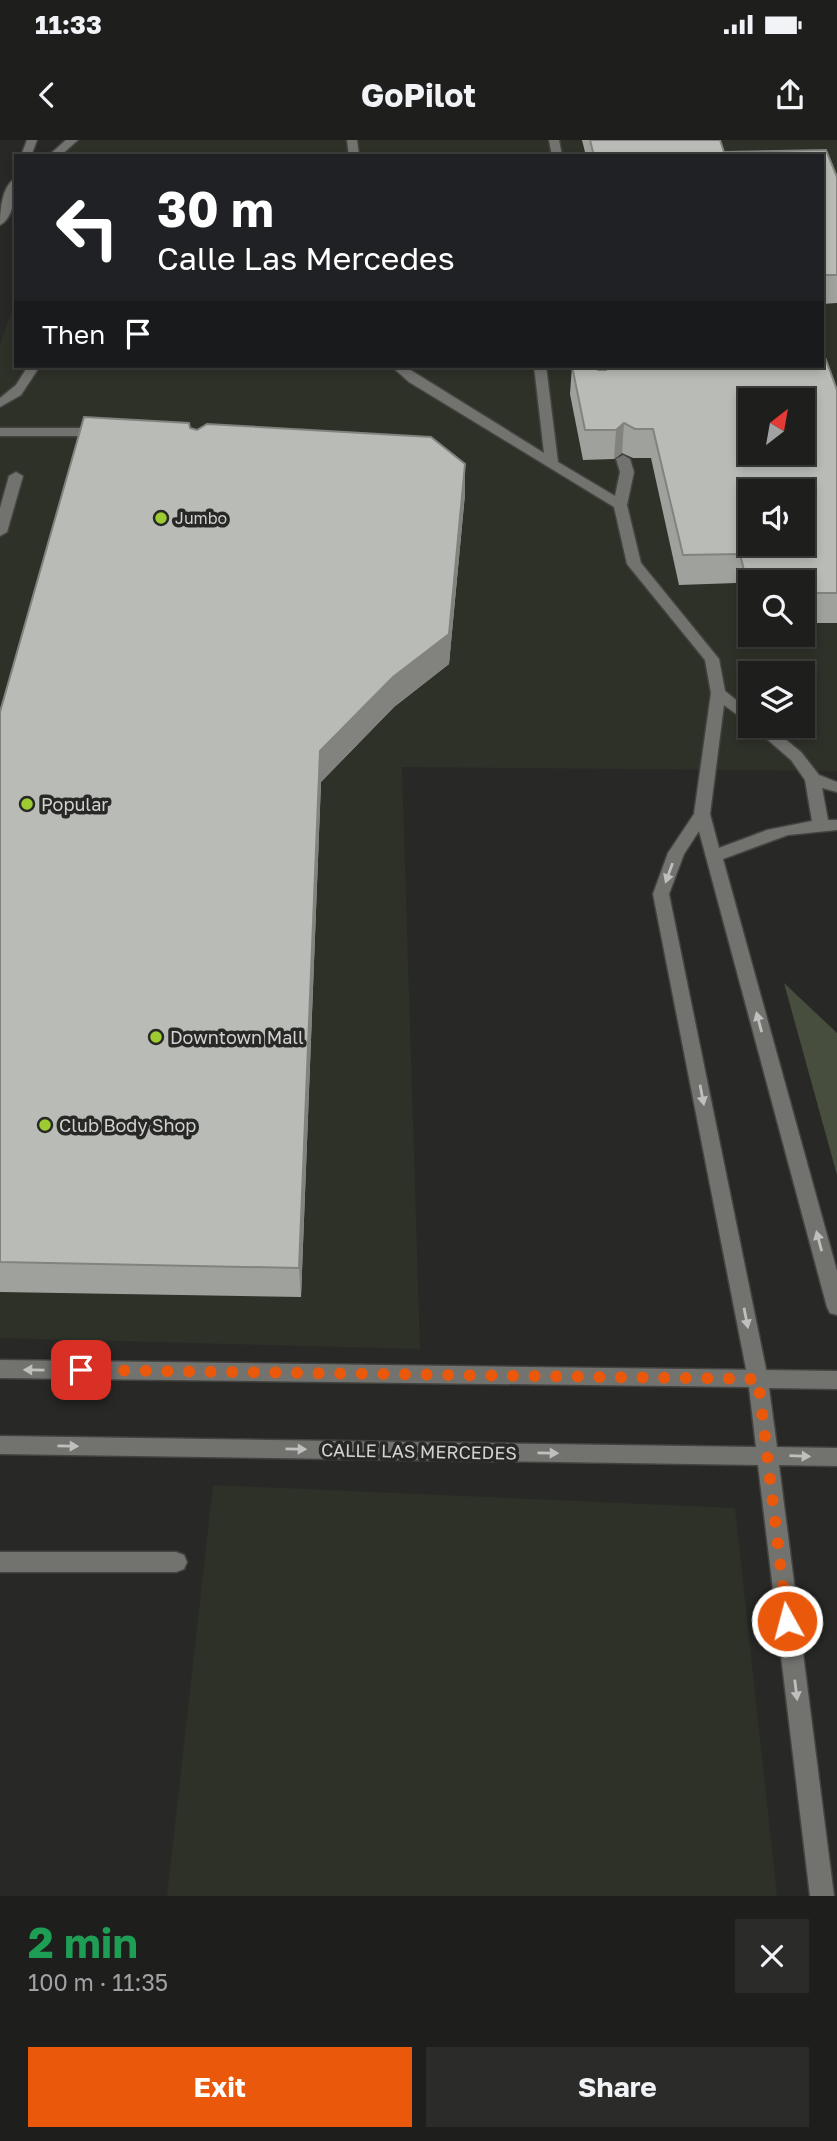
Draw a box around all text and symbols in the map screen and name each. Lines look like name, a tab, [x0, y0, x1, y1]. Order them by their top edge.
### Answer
text: 11:33	[35, 9, 102, 40]
icon: back	[28, 76, 66, 114]
text: GoPilot	[361, 76, 476, 114]
icon: share	[771, 76, 809, 114]
text: 30 m	[157, 179, 274, 238]
icon: left	[42, 182, 133, 273]
text: Calle Las Mercedes	[157, 239, 455, 277]
icon: arrive	[119, 315, 157, 353]
text: Then	[42, 319, 105, 350]
north arrow	[738, 388, 816, 466]
map controls	[738, 388, 815, 738]
button: sound	[738, 479, 815, 556]
place label: Jumbo	[175, 508, 227, 528]
marker: Jumbo	[153, 510, 169, 526]
button: search	[738, 570, 815, 647]
button: layers	[738, 661, 815, 738]
place label: Popular	[41, 793, 108, 815]
marker: Popular	[19, 796, 35, 812]
one-way arrow	[663, 862, 674, 883]
one-way arrow	[753, 1011, 763, 1032]
place label: Downtown Mall	[170, 1026, 304, 1048]
marker: Downtown Mall	[148, 1029, 164, 1045]
one-way arrow	[696, 1084, 707, 1106]
place label: Club Body Shop	[59, 1114, 196, 1136]
marker: Club Body Shop	[37, 1117, 53, 1133]
one-way arrow	[813, 1230, 824, 1252]
one-way arrow	[741, 1307, 752, 1329]
pin	[51, 1340, 111, 1400]
icon: arrive	[62, 1351, 100, 1389]
one-way arrow	[23, 1364, 45, 1375]
street label: CALLE LAS MERCEDES	[321, 1438, 517, 1464]
one-way arrow	[57, 1440, 79, 1452]
one-way arrow	[285, 1443, 307, 1455]
one-way arrow	[537, 1447, 559, 1458]
one-way arrow	[789, 1451, 811, 1462]
position arrow	[750, 1584, 824, 1658]
one-way arrow	[791, 1679, 802, 1701]
text: 2 min	[28, 1917, 138, 1967]
button: close	[735, 1919, 809, 1993]
text: 100 m · 11:35	[28, 1968, 168, 1996]
button: Exit	[28, 2047, 412, 2127]
button: Share	[426, 2047, 809, 2127]

